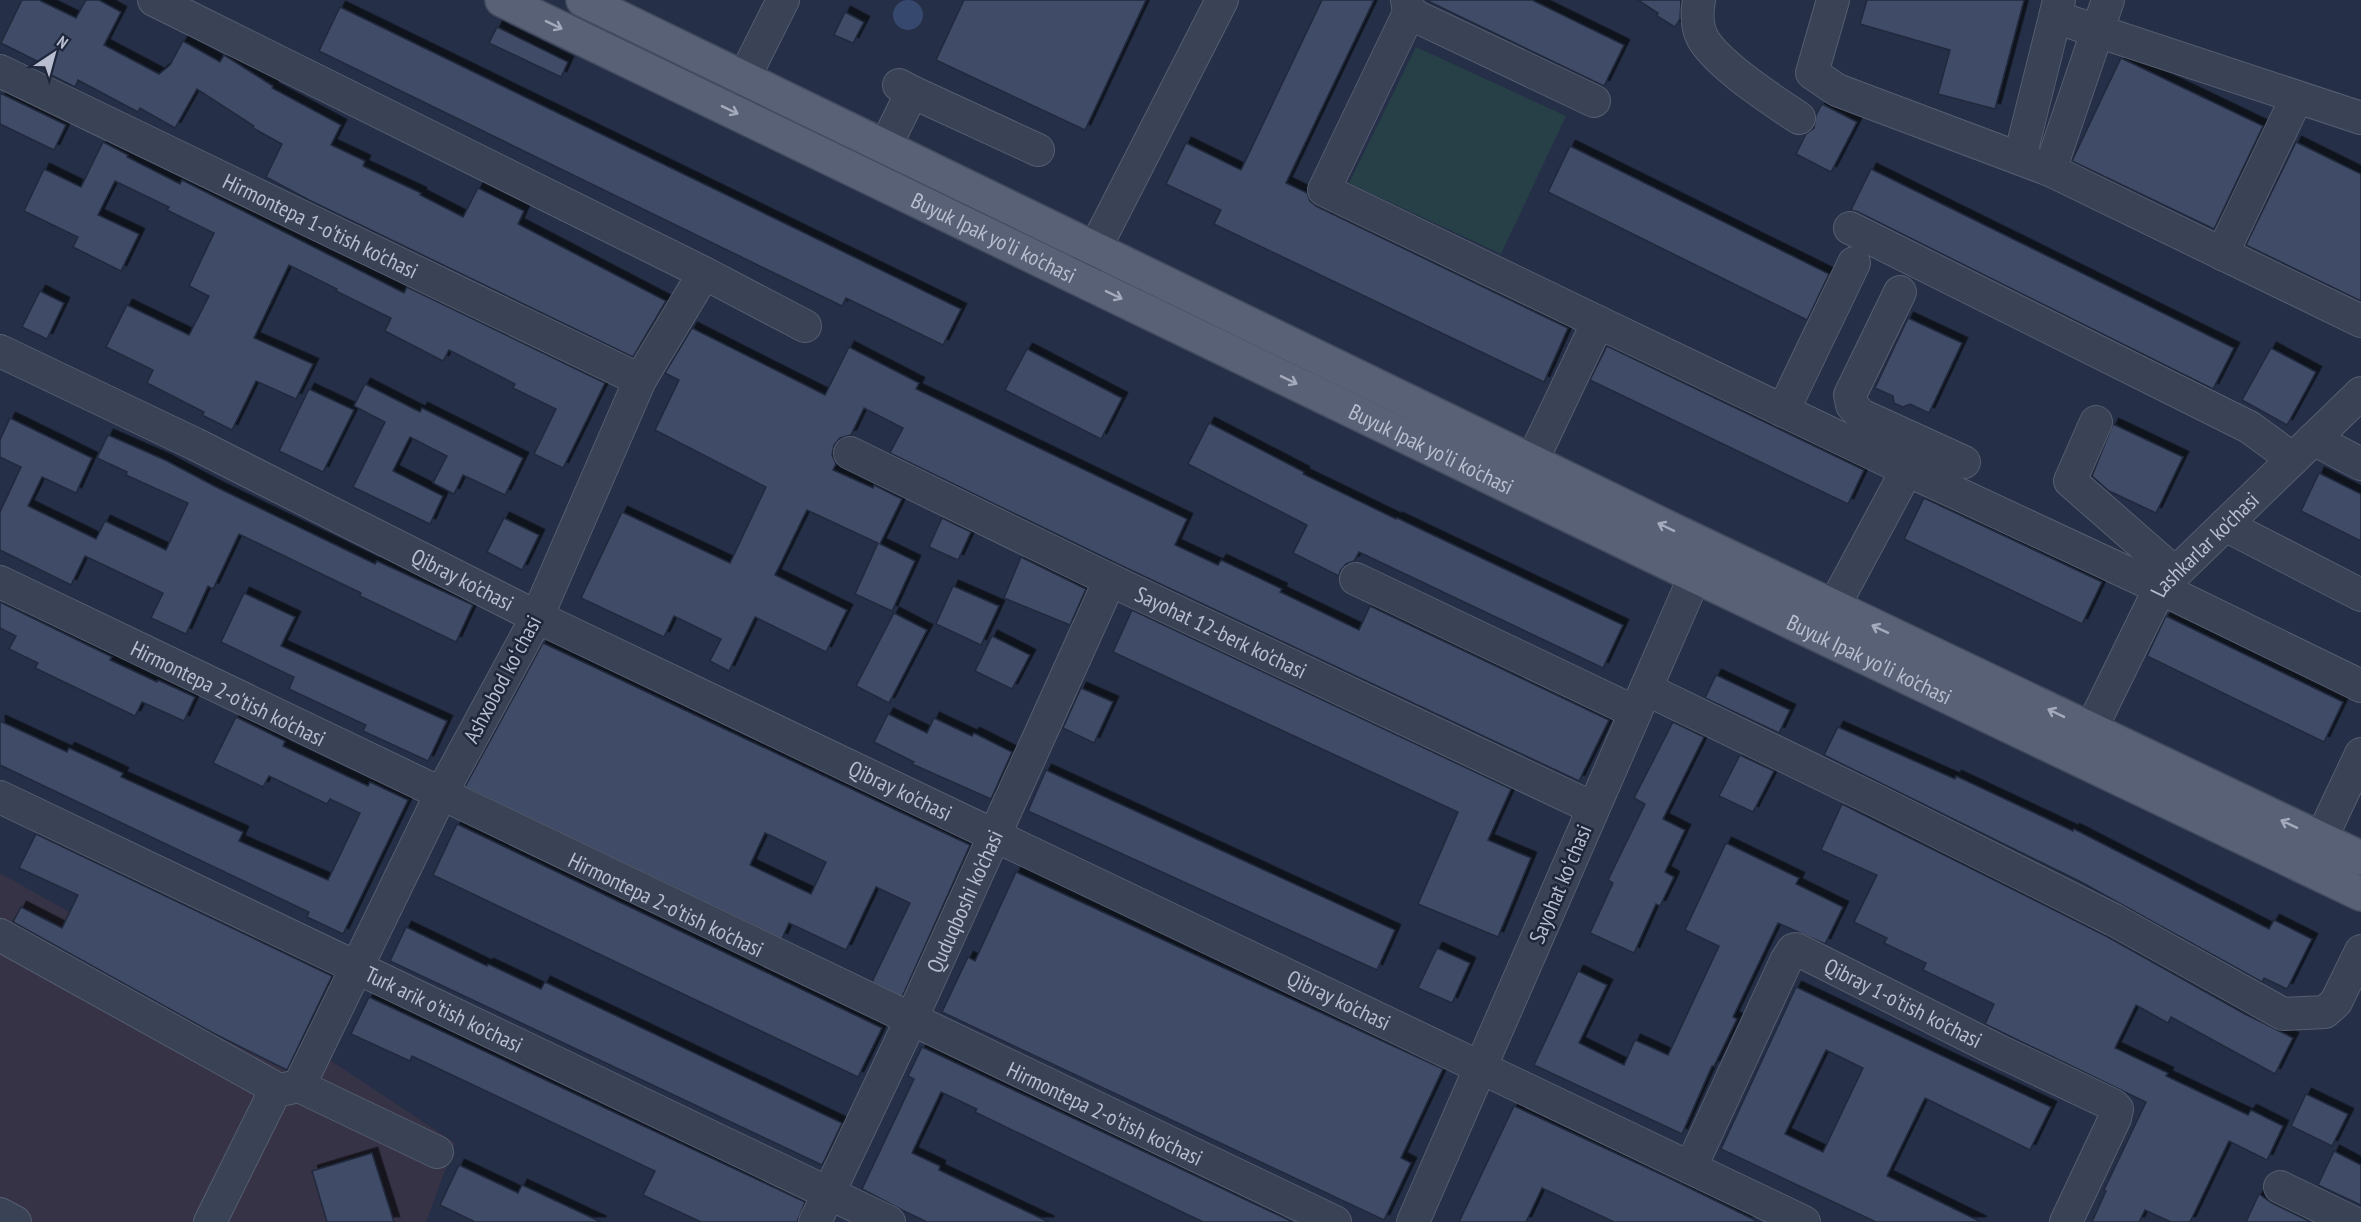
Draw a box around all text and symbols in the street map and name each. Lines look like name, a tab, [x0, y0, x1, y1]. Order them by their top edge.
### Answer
one-way arrow	[545, 20, 563, 32]
north arrow	[24, 24, 84, 84]
text: N	[53, 31, 72, 52]
one-way arrow	[721, 105, 739, 117]
street label: Hirmontepa 1-o'tish ko'chasi	[219, 167, 423, 285]
street label: Buyuk Ipak yo'li ko'chasi	[907, 186, 1081, 289]
one-way arrow	[1104, 290, 1122, 302]
one-way arrow	[1280, 375, 1298, 387]
street label: Buyuk Ipak yo'li ko'chasi	[1344, 397, 1518, 501]
street label: Lashkarlar ko'chasi	[2144, 486, 2265, 601]
one-way arrow	[1658, 520, 1676, 532]
street label: Qibray ko'chasi	[407, 542, 519, 617]
street label: Sayohat 12-berk ko'chasi	[1131, 580, 1311, 685]
street label: Buyuk Ipak yo'li ko'chasi	[1782, 608, 1956, 711]
street label: Ashxobod koʻchasi	[457, 611, 547, 747]
one-way arrow	[1872, 622, 1890, 634]
street label: Hirmontepa 2-o'tish ko'chasi	[126, 634, 330, 753]
one-way arrow	[2048, 706, 2066, 718]
street label: Qibray ko'chasi	[844, 754, 957, 827]
one-way arrow	[2281, 817, 2299, 829]
street label: Sayohat koʻchasi	[1522, 820, 1598, 948]
street label: Quduqboshi ko'chasi	[920, 826, 1009, 977]
street label: Hirmontepa 2-o'tish ko'chasi	[564, 846, 768, 963]
street label: Qibray 1-o'tish ko'chasi	[1820, 952, 1987, 1054]
street label: Turk arik o'tish ko'chasi	[361, 960, 527, 1059]
street label: Qibray ko'chasi	[1283, 963, 1395, 1037]
street label: Hirmontepa 2-o'tish ko'chasi	[1002, 1055, 1207, 1172]

